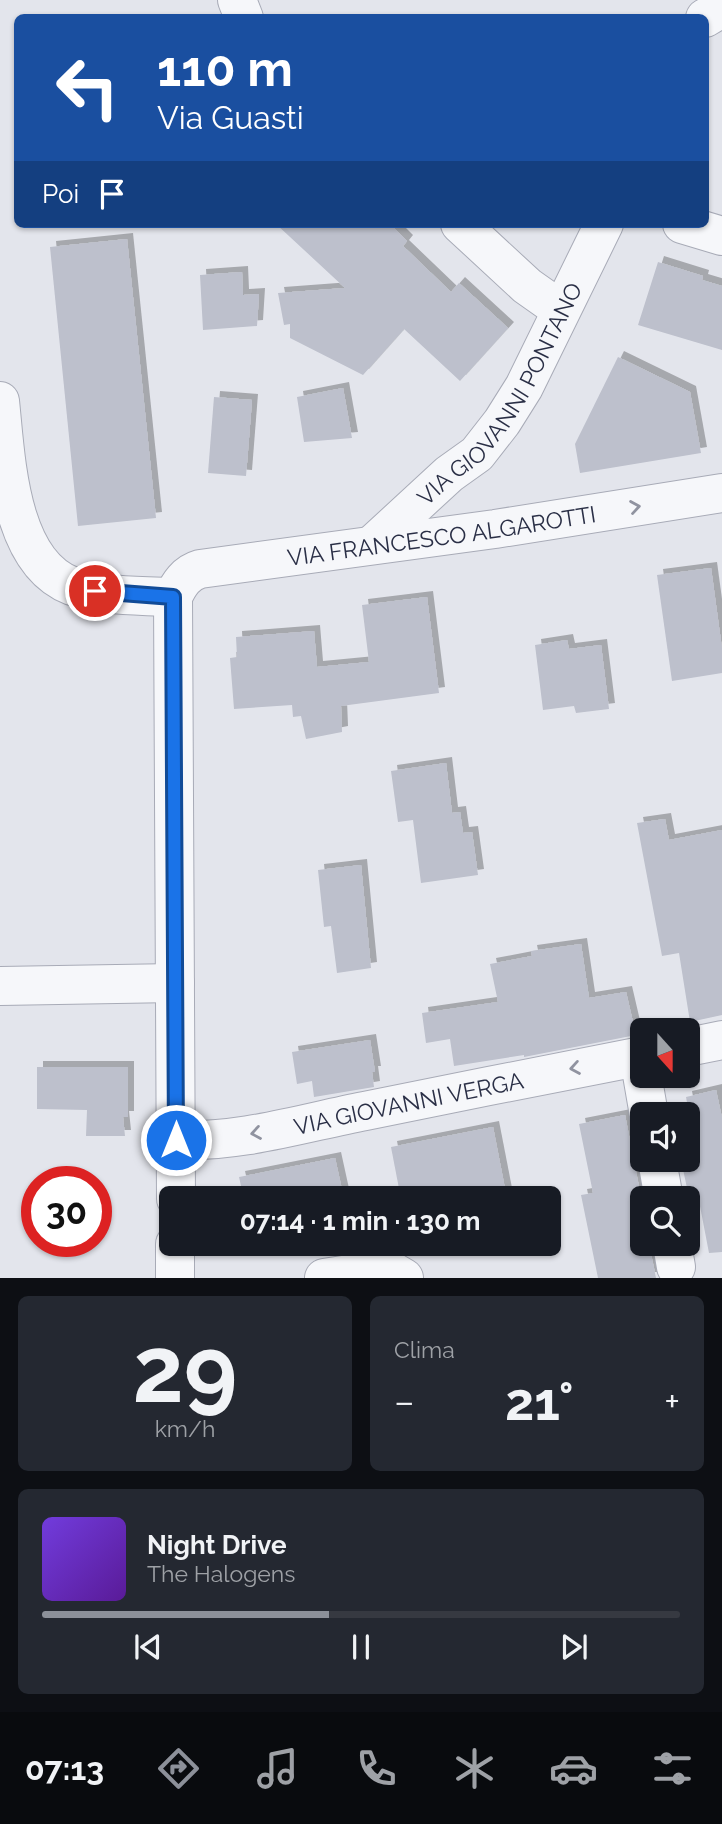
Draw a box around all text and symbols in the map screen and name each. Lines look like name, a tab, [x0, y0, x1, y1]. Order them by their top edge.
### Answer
text: 110 m	[157, 40, 293, 97]
icon: left	[42, 42, 133, 133]
text: Via Guasti	[157, 99, 304, 136]
icon: arrive	[93, 175, 131, 213]
text: Poi	[42, 179, 79, 209]
street label: VIA GIOVANNI PONTANO	[411, 278, 587, 510]
street label: VIA FRANCESCO ALGAROTTI	[285, 500, 598, 571]
one-way arrow	[629, 500, 641, 515]
pin	[65, 561, 125, 621]
icon: arrive	[76, 572, 114, 610]
north arrow	[630, 1018, 700, 1088]
map controls	[630, 1018, 700, 1256]
one-way arrow	[569, 1060, 581, 1075]
street label: VIA GIOVANNI VERGA	[291, 1066, 526, 1140]
button: sound	[630, 1102, 700, 1172]
position arrow	[139, 1103, 213, 1177]
one-way arrow	[250, 1125, 262, 1140]
speed limit sign: 30	[21, 1166, 112, 1257]
button: search	[630, 1186, 700, 1256]
text: 07:14 · 1 min · 130 m	[240, 1206, 480, 1236]
text: 29	[133, 1316, 237, 1423]
text: Clima	[394, 1336, 455, 1363]
text: 21°	[505, 1371, 574, 1432]
text: −	[394, 1379, 414, 1424]
text: +	[664, 1379, 680, 1424]
text: km/h	[155, 1415, 215, 1442]
text: Night Drive	[147, 1530, 286, 1560]
text: The Halogens	[147, 1560, 295, 1587]
icon: previous	[129, 1628, 167, 1666]
icon: pause	[342, 1628, 380, 1666]
icon: next	[555, 1628, 593, 1666]
icon: directions	[154, 1744, 203, 1793]
icon: music	[253, 1744, 302, 1793]
icon: phone	[352, 1744, 401, 1793]
icon: climate	[450, 1744, 499, 1793]
icon: car	[549, 1744, 598, 1793]
icon: filters	[648, 1744, 697, 1793]
text: 07:13	[25, 1750, 104, 1787]

